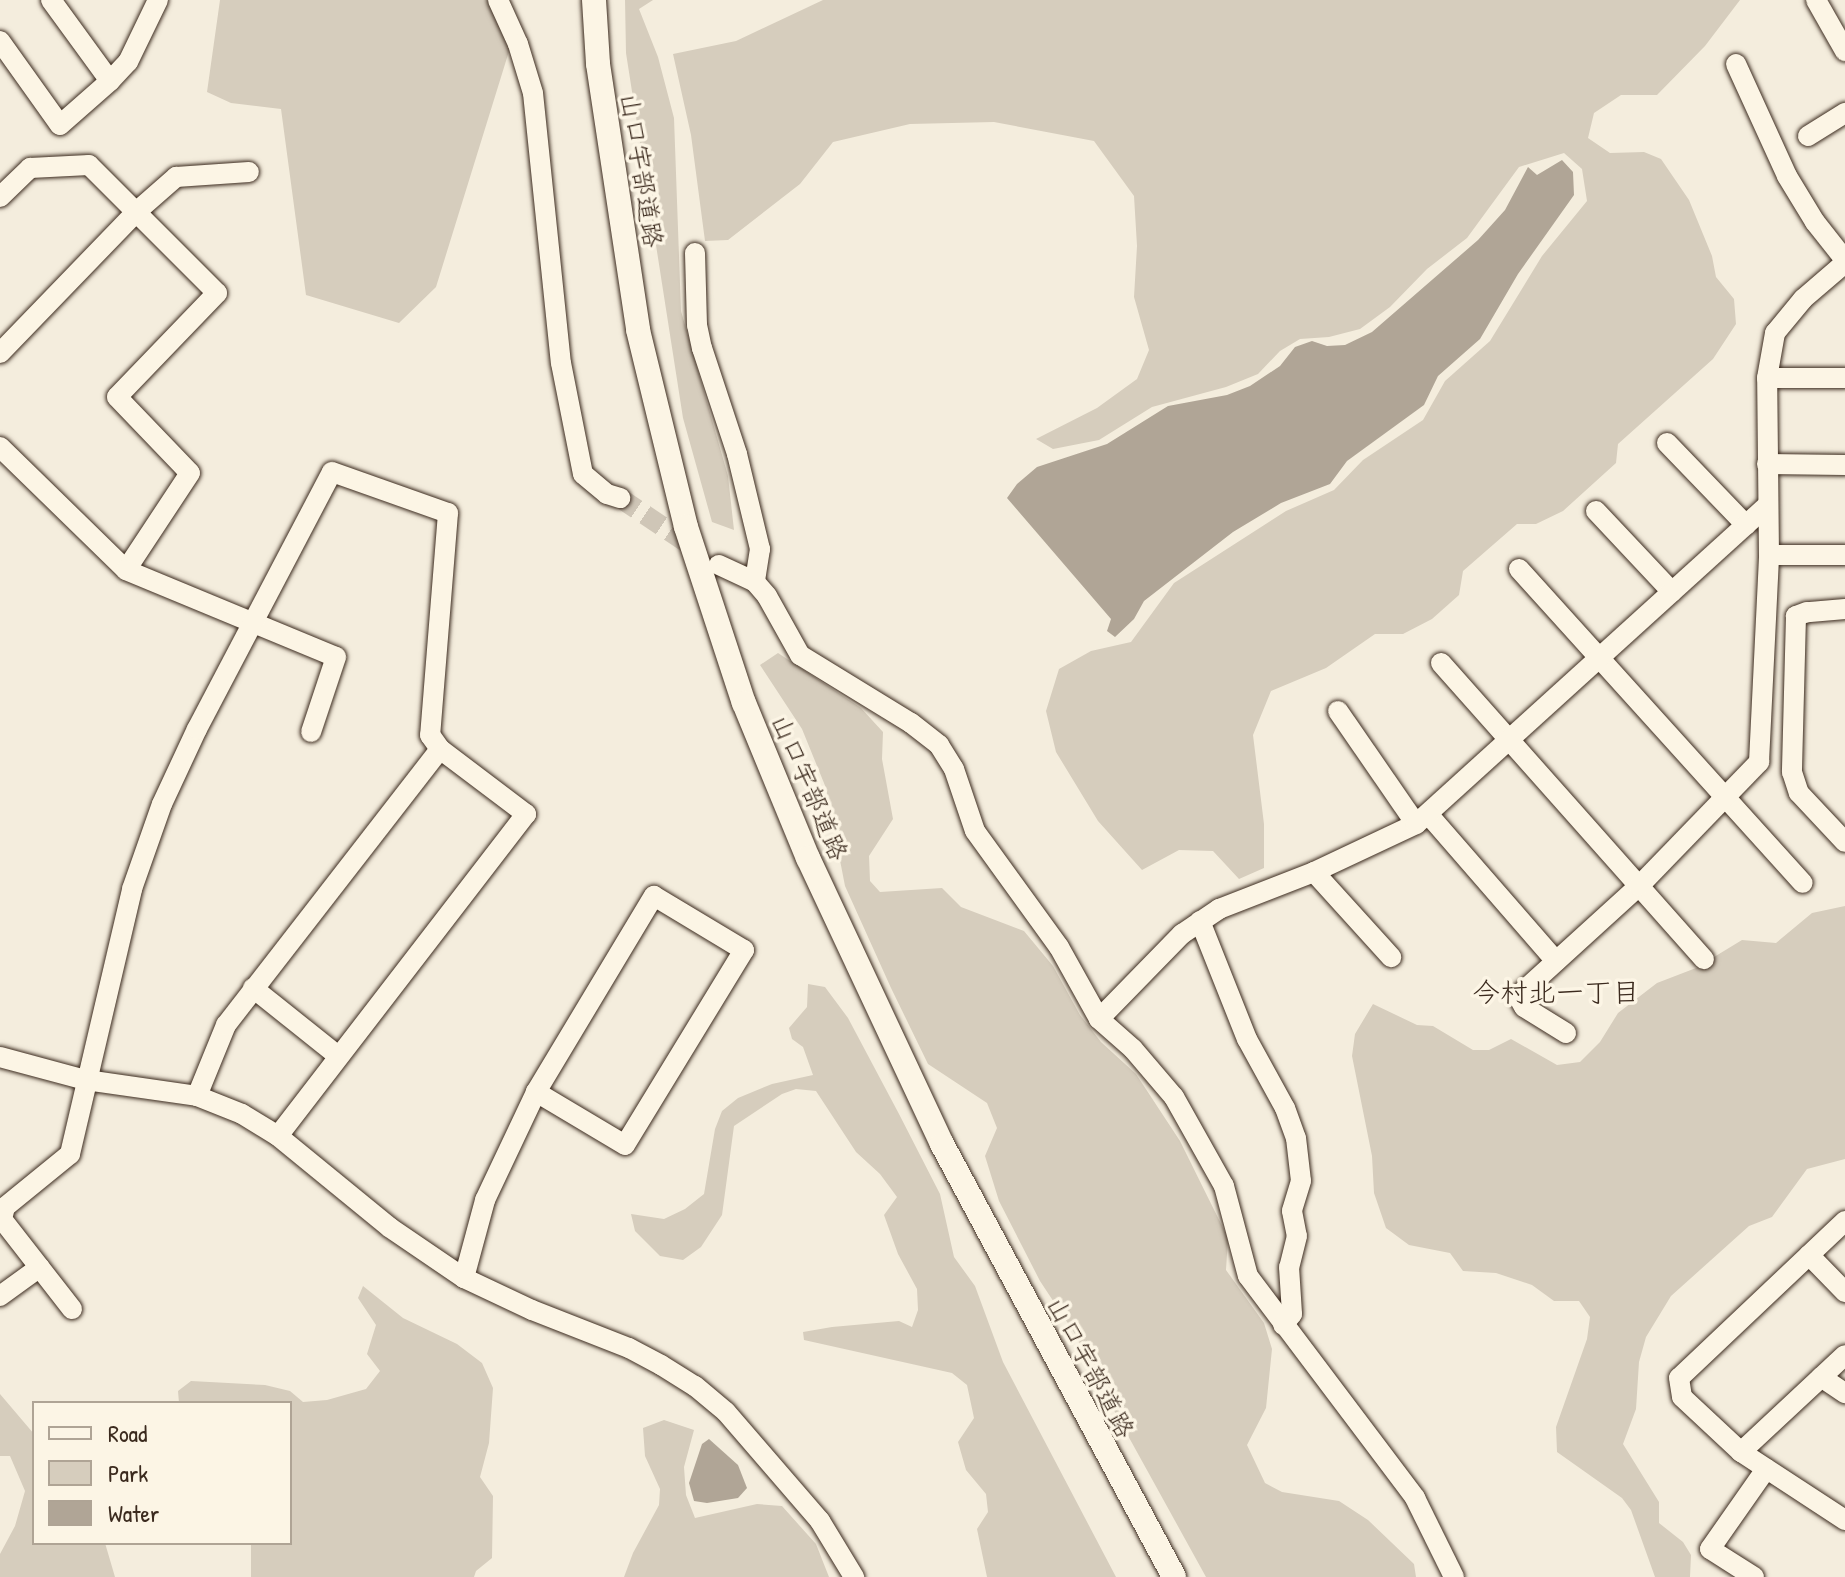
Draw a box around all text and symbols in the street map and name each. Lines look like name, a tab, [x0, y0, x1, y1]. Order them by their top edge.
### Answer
street label: 山口宇部道路	[614, 91, 670, 249]
street label: 山口宇部道路	[765, 709, 855, 865]
district label: 今村北一丁目	[1472, 975, 1640, 1009]
street label: 山口宇部道路	[1041, 1291, 1141, 1443]
legend	[32, 1401, 292, 1545]
text: Road	[108, 1417, 147, 1449]
text: Park	[108, 1457, 148, 1489]
text: Water	[108, 1497, 159, 1529]

